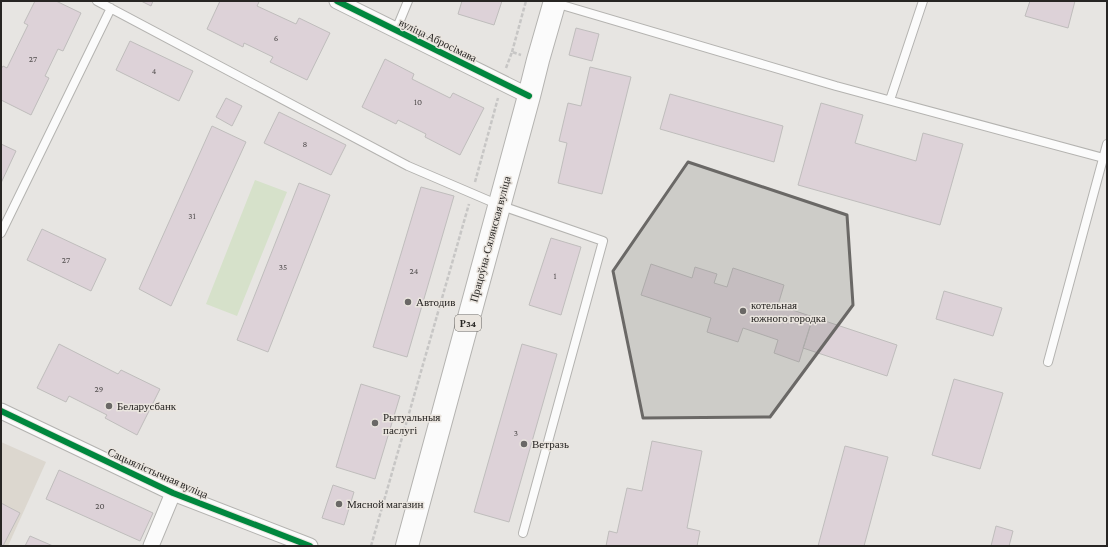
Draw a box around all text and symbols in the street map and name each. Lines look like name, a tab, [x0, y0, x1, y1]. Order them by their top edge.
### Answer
street label: вуліца Абросімава	[397, 16, 479, 64]
house number: 6	[274, 33, 279, 43]
house number: 27	[29, 54, 37, 64]
house number: 4	[152, 66, 157, 76]
house number: 10	[414, 97, 422, 107]
house number: 8	[303, 139, 308, 149]
street label: Працоўна-Сялянская вуліца	[467, 175, 513, 303]
house number: 31	[188, 211, 196, 221]
house number: 27	[62, 255, 70, 265]
house number: 35	[279, 262, 287, 272]
house number: 24	[410, 266, 419, 276]
house number: 1	[554, 271, 557, 281]
place label: Автодив	[416, 296, 455, 308]
marker: Автодив	[403, 297, 413, 307]
place label: котельная южного городка	[751, 299, 826, 324]
marker: котельная южного городка	[738, 306, 748, 316]
road number: Р34	[455, 315, 481, 331]
house number: 29	[95, 384, 104, 394]
place label: Беларусбанк	[117, 400, 177, 412]
marker: Беларусбанк	[104, 401, 114, 411]
place label: Рытуальныя паслугі	[383, 411, 440, 436]
marker: Рытуальныя паслугі	[370, 418, 380, 428]
house number: 3	[514, 428, 518, 438]
place label: Ветразь	[532, 438, 569, 450]
marker: Ветразь	[519, 439, 529, 449]
street label: Сацыялістычная вуліца	[106, 445, 210, 501]
place label: Мясной магазин	[347, 498, 423, 510]
marker: Мясной магазин	[334, 499, 344, 509]
house number: 20	[95, 501, 105, 511]

